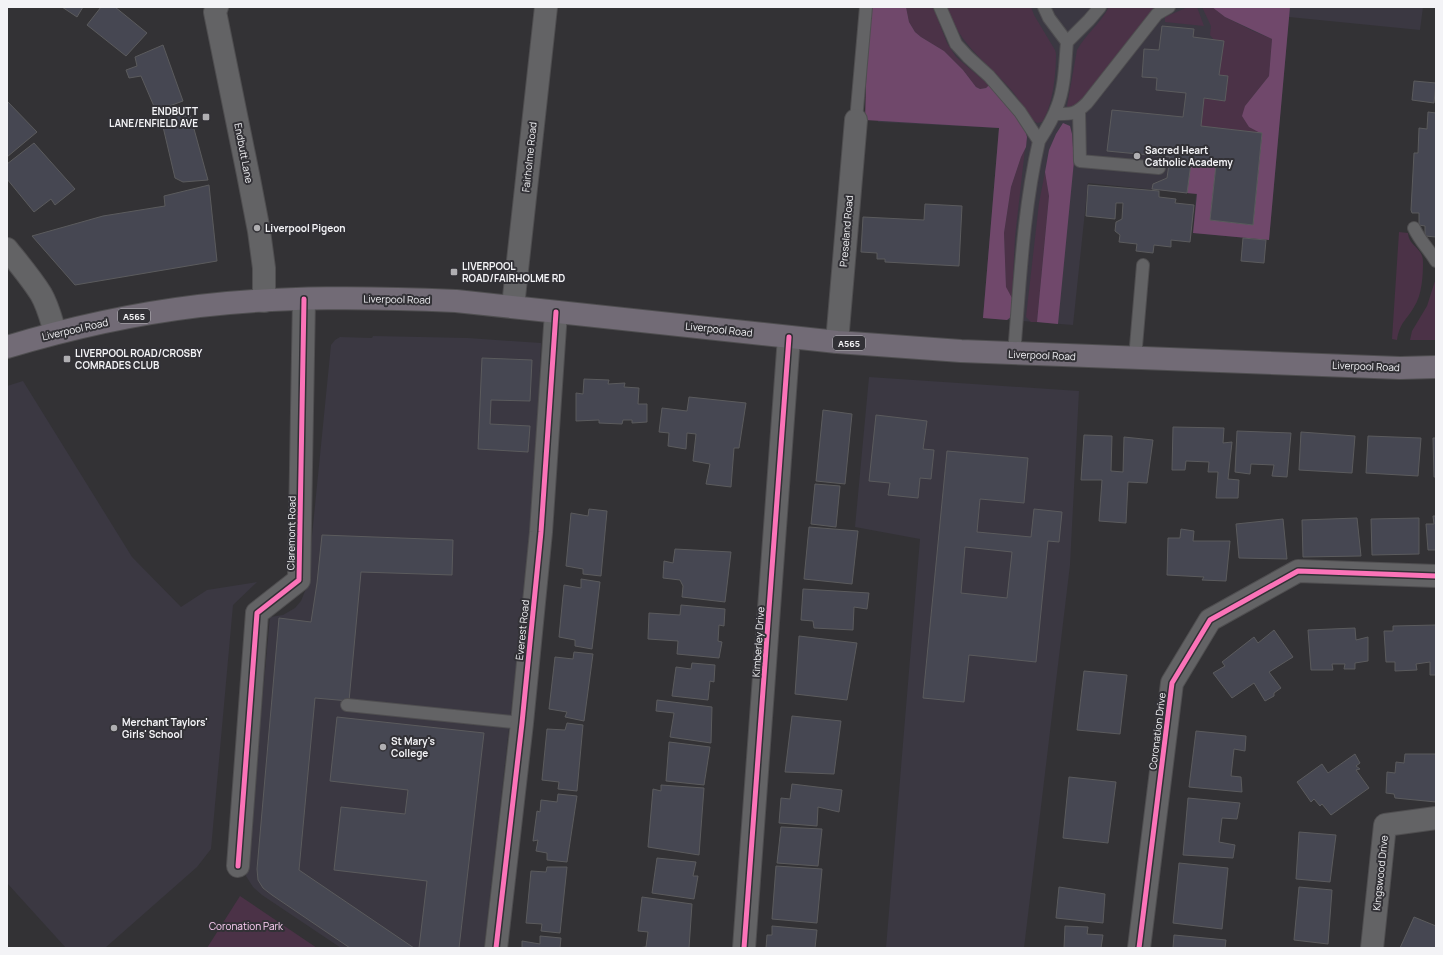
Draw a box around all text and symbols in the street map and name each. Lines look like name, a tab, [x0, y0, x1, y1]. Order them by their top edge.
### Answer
place label: ENDBUTT LANE/ENFIELD AVE	[109, 104, 198, 130]
marker: ENDBUTT LANE/ENFIELD AVE	[201, 112, 211, 122]
street label: Fairholme Road	[518, 121, 540, 193]
street label: Endbutt Lane	[231, 122, 257, 185]
place label: Sacred Heart Catholic Academy	[1145, 143, 1233, 169]
marker: Sacred Heart Catholic Academy	[1132, 151, 1142, 161]
street label: Preseland Road	[836, 195, 856, 267]
place label: Liverpool Pigeon	[265, 221, 346, 235]
marker: Liverpool Pigeon	[252, 223, 262, 233]
place label: LIVERPOOL ROAD/FAIRHOLME RD	[462, 259, 565, 285]
marker: LIVERPOOL ROAD/FAIRHOLME RD	[449, 267, 459, 277]
street label: Liverpool Road	[363, 291, 431, 307]
road number: A565	[118, 309, 150, 323]
street label: Liverpool Road	[41, 315, 110, 343]
street label: Liverpool Road	[685, 319, 753, 339]
road number: A565	[833, 336, 865, 350]
place label: LIVERPOOL ROAD/CROSBY COMRADES CLUB	[75, 346, 203, 372]
street label: Liverpool Road	[1008, 347, 1076, 363]
marker: LIVERPOOL ROAD/CROSBY COMRADES CLUB	[62, 354, 72, 364]
street label: Liverpool Road	[1332, 358, 1400, 374]
street label: Claremont Road	[283, 496, 299, 570]
street label: Everest Road	[512, 599, 532, 661]
street label: Kimberley Drive	[749, 606, 767, 678]
street label: Coronation Drive	[1145, 692, 1169, 770]
place label: Merchant Taylors' Girls' School	[122, 715, 208, 741]
marker: Merchant Taylors' Girls' School	[109, 723, 119, 733]
place label: St Mary's College	[391, 734, 435, 760]
marker: St Mary's College	[378, 742, 388, 752]
street label: Kingswood Drive	[1369, 834, 1391, 911]
park label: Coronation Park	[209, 919, 284, 933]

